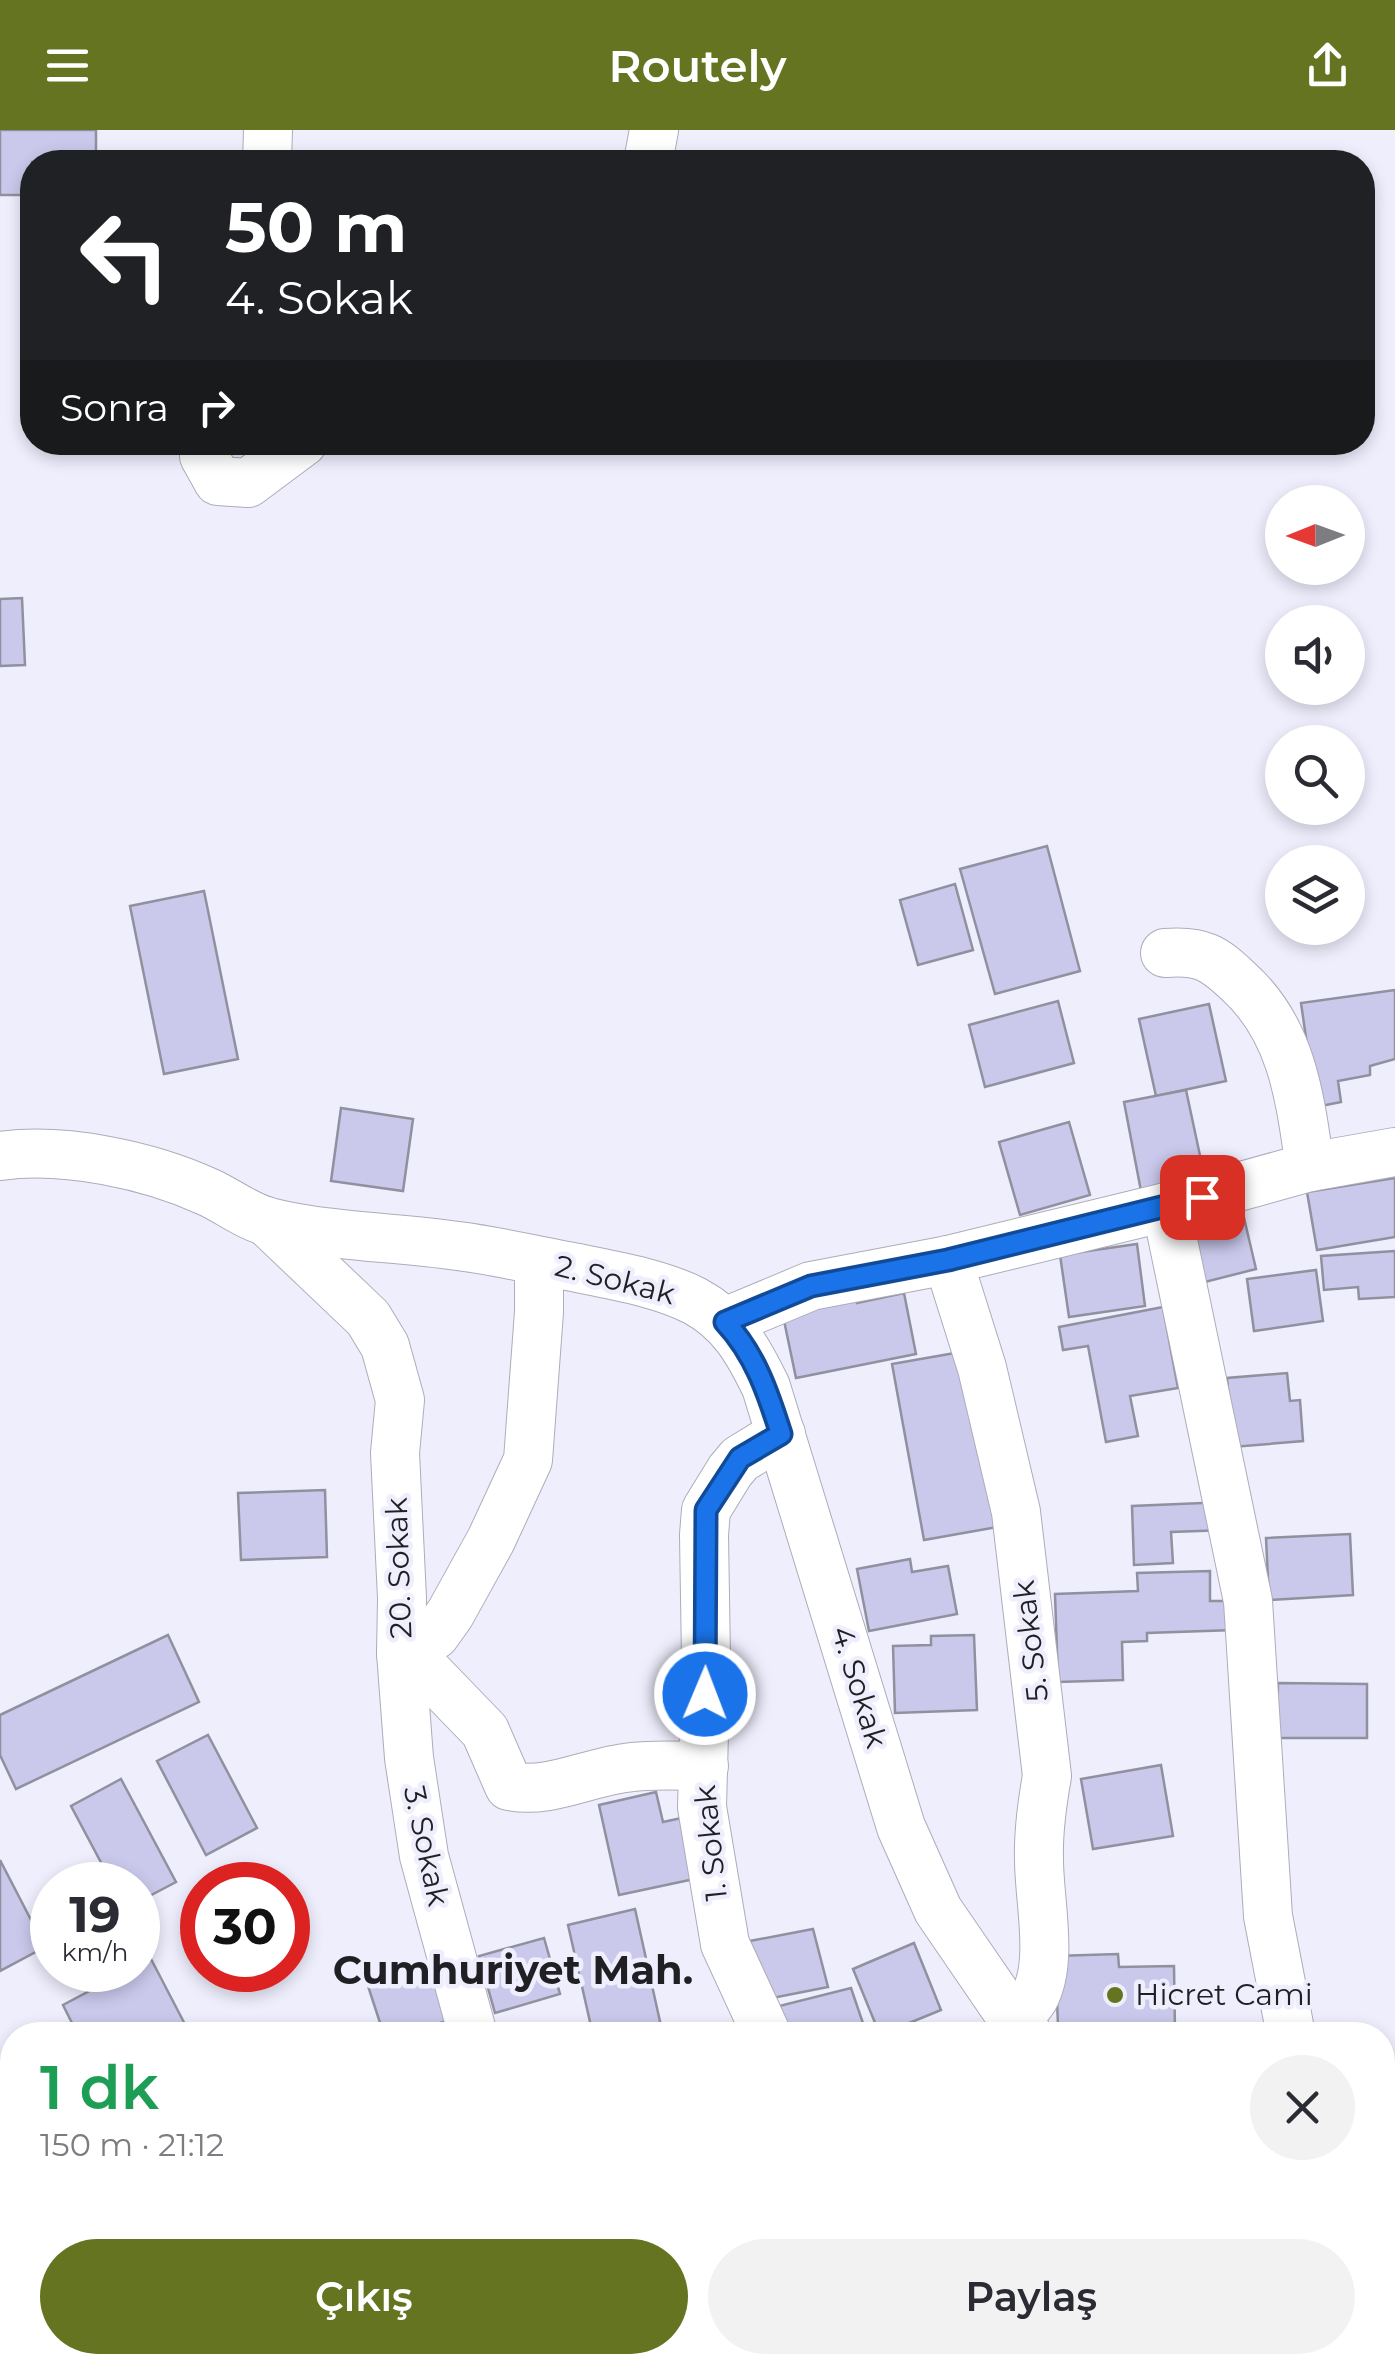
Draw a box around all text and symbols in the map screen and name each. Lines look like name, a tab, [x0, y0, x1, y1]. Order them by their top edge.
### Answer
icon: menu	[40, 38, 95, 93]
text: Routely	[609, 38, 786, 93]
icon: share	[1300, 38, 1355, 93]
text: 50 m	[225, 184, 407, 270]
icon: left	[60, 190, 190, 320]
text: 4. Sokak	[225, 270, 413, 325]
icon: right	[189, 380, 244, 435]
text: Sonra	[60, 384, 169, 431]
north arrow	[1265, 485, 1365, 585]
map controls	[1265, 485, 1365, 945]
button: sound	[1265, 605, 1365, 705]
button: search	[1265, 725, 1365, 825]
button: layers	[1265, 845, 1365, 945]
pin	[1160, 1155, 1245, 1240]
icon: arrive	[1175, 1170, 1230, 1225]
street label: 2. Sokak	[551, 1247, 679, 1312]
street label: 20. Sokak	[378, 1497, 419, 1639]
street label: 5. Sokak	[1005, 1578, 1056, 1704]
street label: 4. Sokak	[823, 1622, 895, 1752]
position arrow	[653, 1642, 757, 1746]
street label: 3. Sokak	[396, 1783, 457, 1909]
street label: 1. Sokak	[686, 1784, 735, 1902]
speed limit sign: 30	[180, 1862, 310, 1992]
text: 19	[69, 1884, 121, 1945]
text: km/h	[62, 1937, 128, 1967]
district label: Cumhuriyet Mah.	[333, 1945, 693, 1994]
place label: Hicret Cami	[1135, 1976, 1313, 2013]
marker: Hicret Cami	[1104, 1984, 1126, 2006]
text: 1 dk	[40, 2051, 159, 2124]
button: close	[1250, 2055, 1355, 2160]
text: 150 m · 21:12	[40, 2125, 224, 2164]
button: Çıkış	[40, 2239, 688, 2354]
button: Paylaş	[708, 2239, 1355, 2354]

